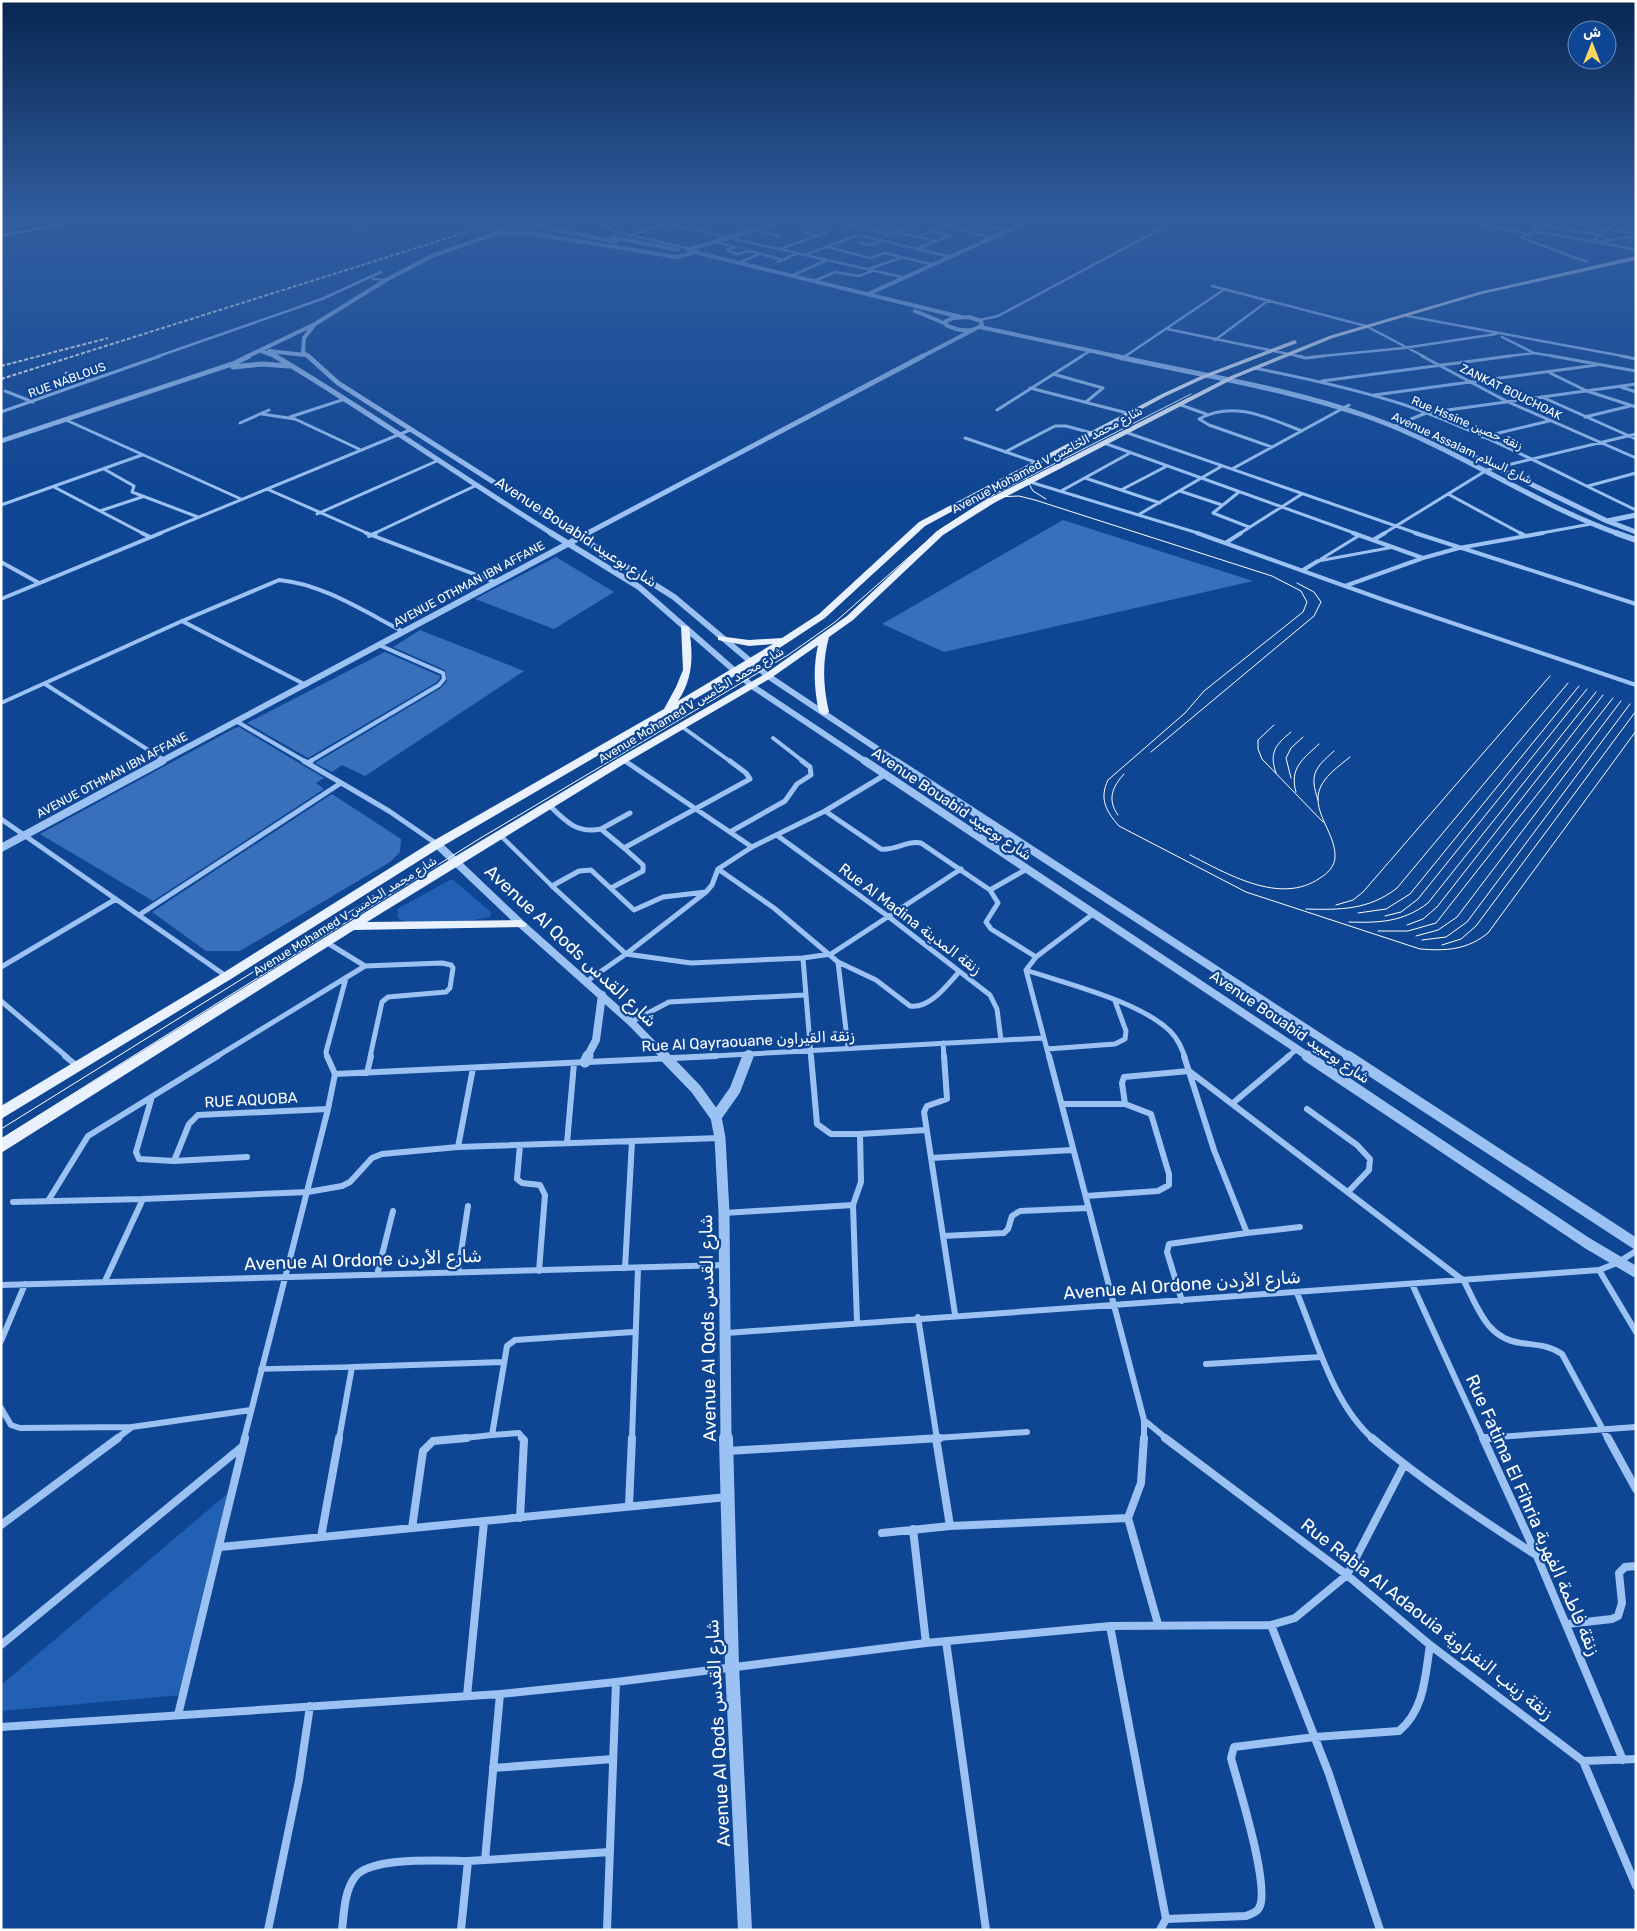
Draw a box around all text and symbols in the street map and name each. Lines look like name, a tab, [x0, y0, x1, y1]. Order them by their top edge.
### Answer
north arrow	[1567, 20, 1617, 70]
text: ش	[1583, 24, 1601, 41]
street label: RUE NABLOUS	[26, 359, 108, 401]
street label: ZANKAT BOUCHOAK	[1458, 361, 1565, 423]
street label: Rue Hssine زنقة حصين	[1409, 393, 1525, 454]
street label: Avenue Mohamed V شارع محمد الخامس	[949, 404, 1146, 518]
street label: Avenue Assalam شارع السلام	[1389, 409, 1535, 489]
street label: Avenue Bouabid شارع بوعبيد	[491, 473, 660, 593]
street label: AVENUE OTHMAN IBN AFFANE	[391, 538, 547, 630]
street label: Avenue Mohamed V شارع محمد الخامس	[596, 644, 787, 768]
street label: AVENUE OTHMAN IBN AFFANE	[34, 729, 190, 821]
street label: Avenue Bouabid شارع بوعبيد	[867, 744, 1035, 866]
street label: Avenue Mohamed V شارع محمد الخامس	[251, 853, 440, 980]
street label: Avenue Al Qods شارع القدس	[479, 860, 662, 1032]
street label: Rue Al Madina زنقة المدينة	[835, 860, 985, 978]
street label: Avenue Bouabid شارع بوعبيد	[1205, 967, 1373, 1089]
street label: Rue Al Qayraouane زنقة القيراون	[641, 1026, 855, 1057]
street label: RUE AQUOBA	[204, 1089, 298, 1111]
street label: Avenue Al Qods شارع القدس	[695, 1214, 722, 1442]
street label: Avenue Al Ordone شارع الأردن	[244, 1245, 482, 1276]
street label: Avenue Al Ordone شارع الأردن	[1063, 1266, 1301, 1305]
street label: Rue Fatima El Fihria زنقة فاطمة الفهربة	[1461, 1371, 1605, 1659]
street label: Rue Rabia Al Adaouia زنقة زينب النفزاوية	[1296, 1514, 1558, 1725]
street label: Avenue Al Qods شارع القدس	[701, 1619, 736, 1847]

